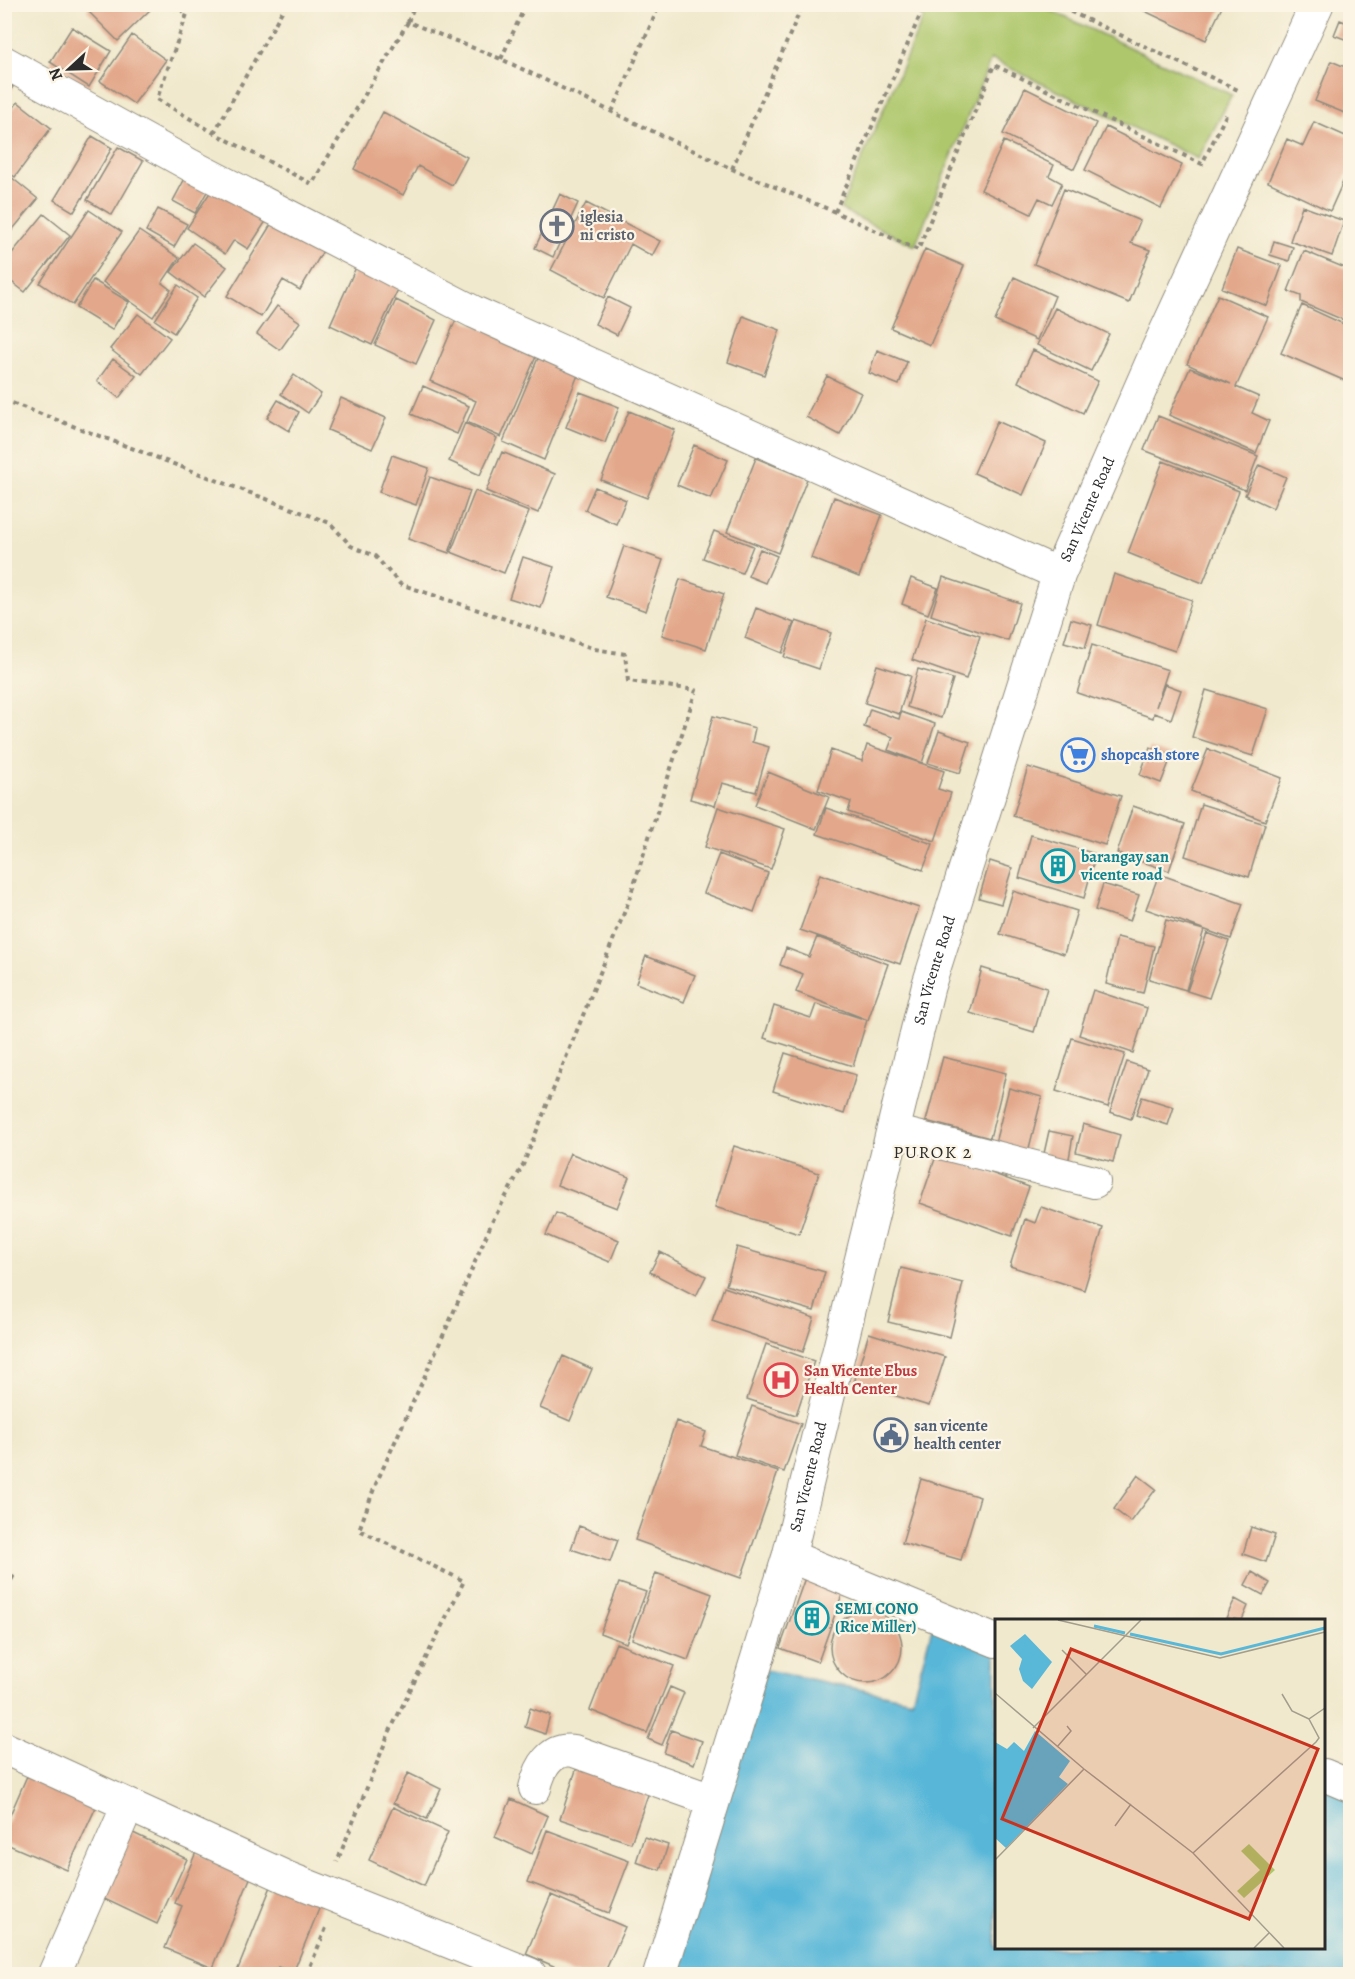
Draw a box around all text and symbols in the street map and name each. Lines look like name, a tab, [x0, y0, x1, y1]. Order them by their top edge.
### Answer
north arrow	[39, 39, 99, 99]
text: N	[44, 64, 68, 84]
place label: iglesia ni cristo	[580, 206, 635, 246]
church icon: iglesia ni cristo	[539, 208, 575, 244]
street label: San Vicente Road	[1055, 453, 1120, 565]
supermarket icon: shopcash store	[1060, 737, 1096, 773]
place label: shopcash store	[1101, 744, 1199, 766]
place label: barangay san vicente road	[1080, 846, 1169, 886]
building icon: barangay san vicente road	[1040, 848, 1076, 884]
street label: San Vicente Road	[908, 913, 961, 1027]
district label: PUROK 2	[893, 1140, 973, 1164]
place label: San Vicente Ebus Health Center	[804, 1360, 917, 1400]
hospital icon: San Vicente Ebus Health Center	[763, 1362, 799, 1398]
place label: san vicente health center	[914, 1415, 1002, 1455]
public building icon: san vicente health center	[873, 1417, 909, 1453]
street label: San Vicente Road	[784, 1419, 833, 1534]
place label: SEMI CONO (Rice Miller)	[835, 1598, 918, 1638]
building icon: SEMI CONO (Rice Miller)	[794, 1600, 830, 1636]
inset map	[995, 1619, 1325, 1949]

